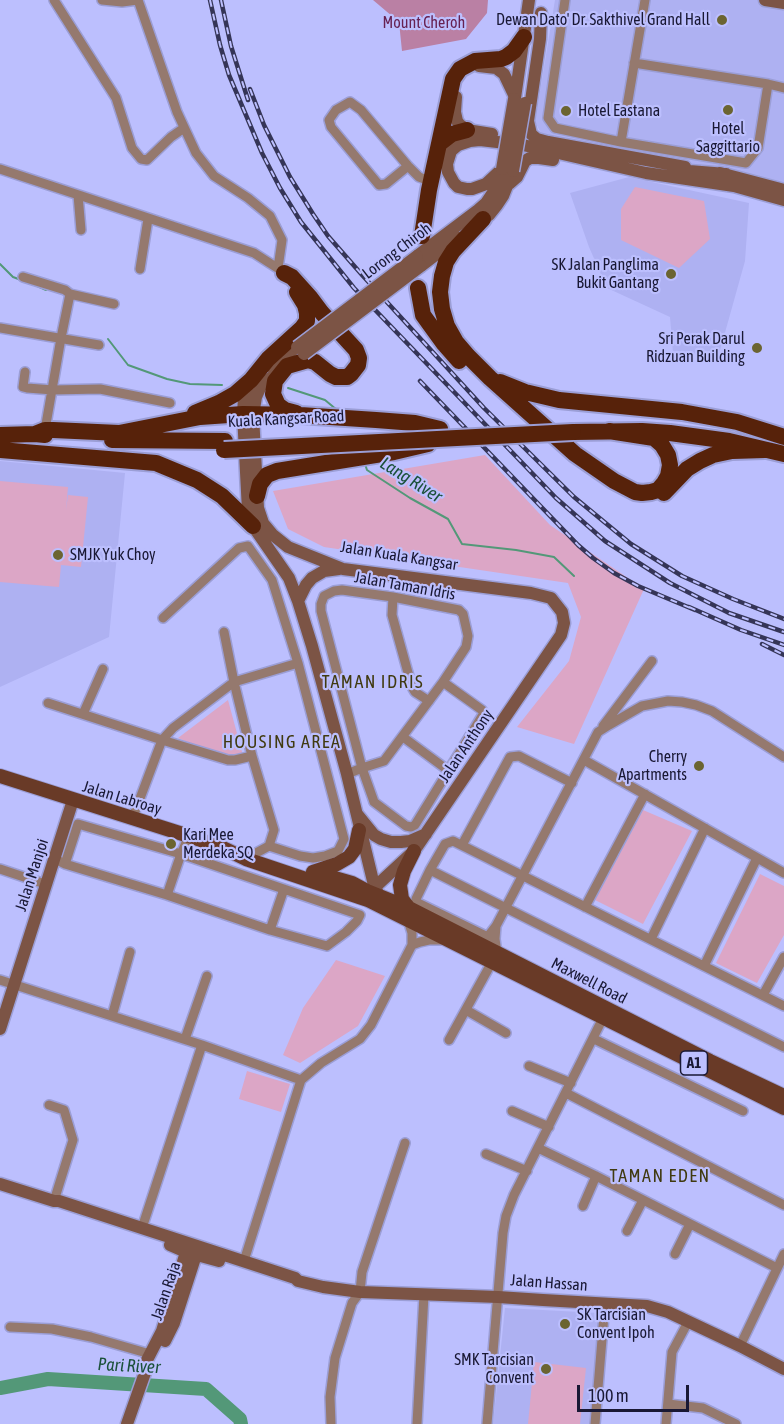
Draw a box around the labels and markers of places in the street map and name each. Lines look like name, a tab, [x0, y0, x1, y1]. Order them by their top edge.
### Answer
place label: Dewan Dato' Dr. Sakthivel Grand Hall	[496, 10, 710, 30]
marker: Dewan Dato' Dr. Sakthivel Grand Hall	[715, 13, 729, 27]
place label: Hotel Eastana	[578, 101, 660, 121]
marker: Hotel Saggittario	[721, 103, 735, 117]
marker: Hotel Eastana	[559, 104, 573, 118]
place label: Hotel Saggittario	[696, 119, 760, 157]
place label: SK Jalan Panglima Bukit Gantang	[552, 255, 659, 293]
marker: SK Jalan Panglima Bukit Gantang	[664, 267, 678, 281]
place label: Sri Perak Darul Ridzuan Building	[646, 329, 745, 367]
marker: Sri Perak Darul Ridzuan Building	[750, 341, 764, 355]
place label: SMJK Yuk Choy	[70, 545, 156, 565]
marker: SMJK Yuk Choy	[51, 548, 65, 562]
place label: Cherry Apartments	[618, 747, 687, 785]
marker: Cherry Apartments	[692, 759, 706, 773]
place label: Kari Mee Merdeka SQ	[183, 825, 253, 863]
marker: Kari Mee Merdeka SQ	[164, 837, 178, 851]
place label: SK Tarcisian Convent Ipoh	[577, 1305, 655, 1343]
marker: SK Tarcisian Convent Ipoh	[558, 1317, 572, 1331]
place label: SMK Tarcisian Convent	[454, 1350, 534, 1388]
marker: SMK Tarcisian Convent	[539, 1362, 553, 1376]

